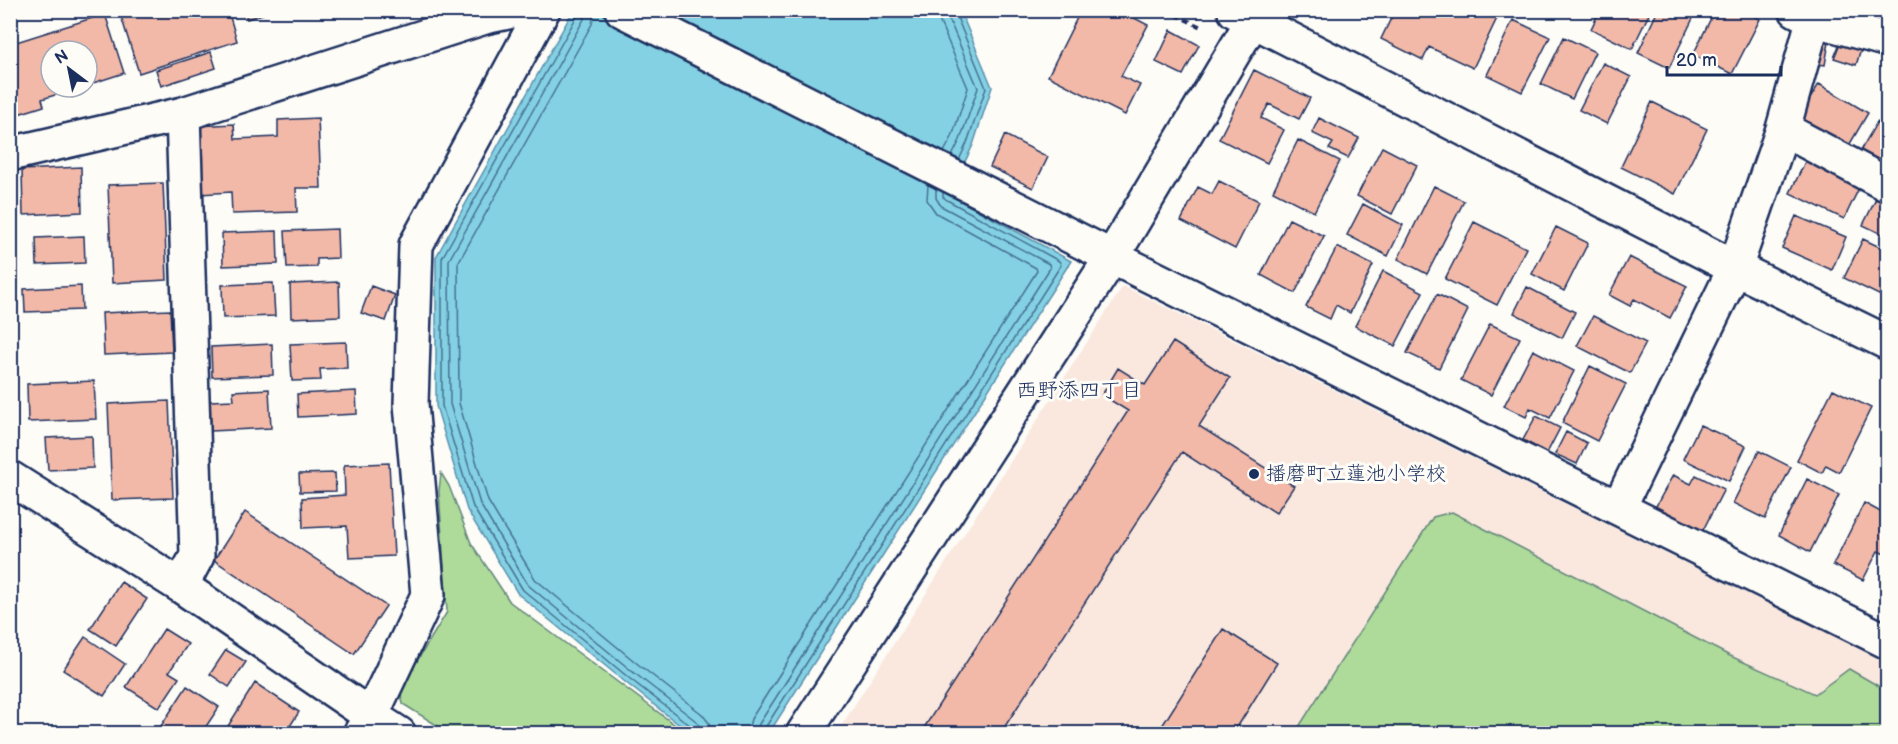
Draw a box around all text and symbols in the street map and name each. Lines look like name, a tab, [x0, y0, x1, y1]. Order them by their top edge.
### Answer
north arrow	[39, 39, 99, 99]
scale bar	[1667, 39, 1781, 77]
text: N	[52, 46, 72, 69]
text: 20 m	[1676, 50, 1717, 71]
district label: 西野添四丁目	[1016, 378, 1142, 403]
place label: 播磨町立蓮池小学校	[1266, 462, 1446, 486]
marker: 播磨町立蓮池小学校	[1247, 467, 1261, 481]

